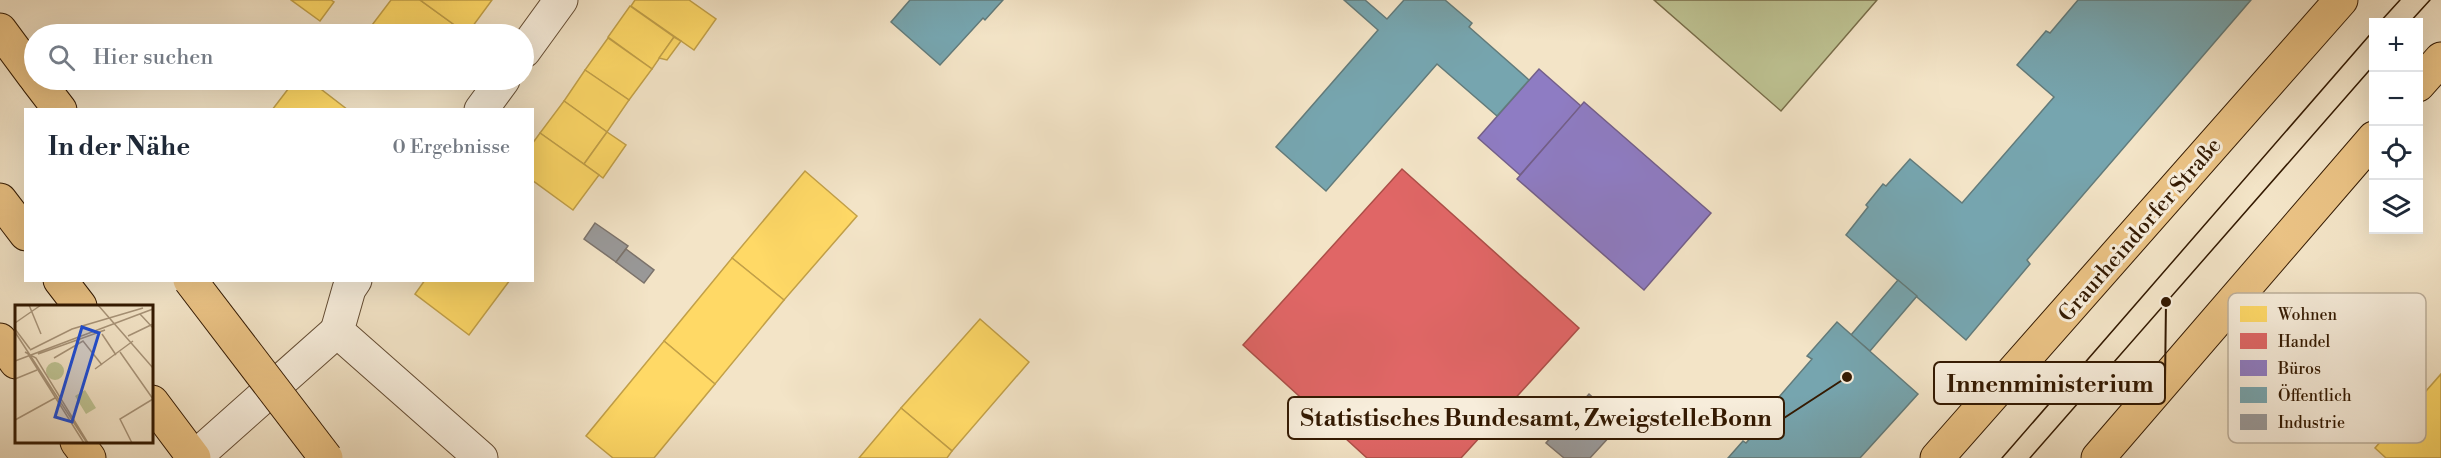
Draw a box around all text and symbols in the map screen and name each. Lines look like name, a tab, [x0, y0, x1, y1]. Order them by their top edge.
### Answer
map controls	[2369, 18, 2423, 234]
button: +	[2369, 18, 2423, 72]
search box	[24, 24, 534, 90]
icon: search	[45, 41, 78, 74]
text: Hier suchen	[93, 44, 213, 71]
button: −	[2369, 72, 2423, 126]
button: locate	[2369, 126, 2423, 180]
text: In der Nähe	[48, 131, 190, 163]
street label: Graurheindorfer Straße	[2053, 132, 2227, 328]
text: 0 Ergebnisse	[393, 135, 510, 160]
button: layers	[2369, 180, 2423, 234]
legend	[2228, 293, 2426, 443]
inset map	[15, 305, 153, 443]
text: Wohnen	[2277, 305, 2338, 325]
text: Handel	[2278, 332, 2331, 352]
text: Büros	[2277, 359, 2321, 379]
callout: Innenministerium	[1934, 362, 2165, 404]
text: Innenministerium	[1947, 370, 2154, 400]
text: Öffentlich	[2278, 384, 2352, 406]
callout: Statistisches Bundesamt, ZweigstelleBonn	[1288, 397, 1784, 439]
text: Statistisches Bundesamt, ZweigstelleBonn	[1300, 404, 1772, 434]
text: Industrie	[2278, 413, 2345, 433]

